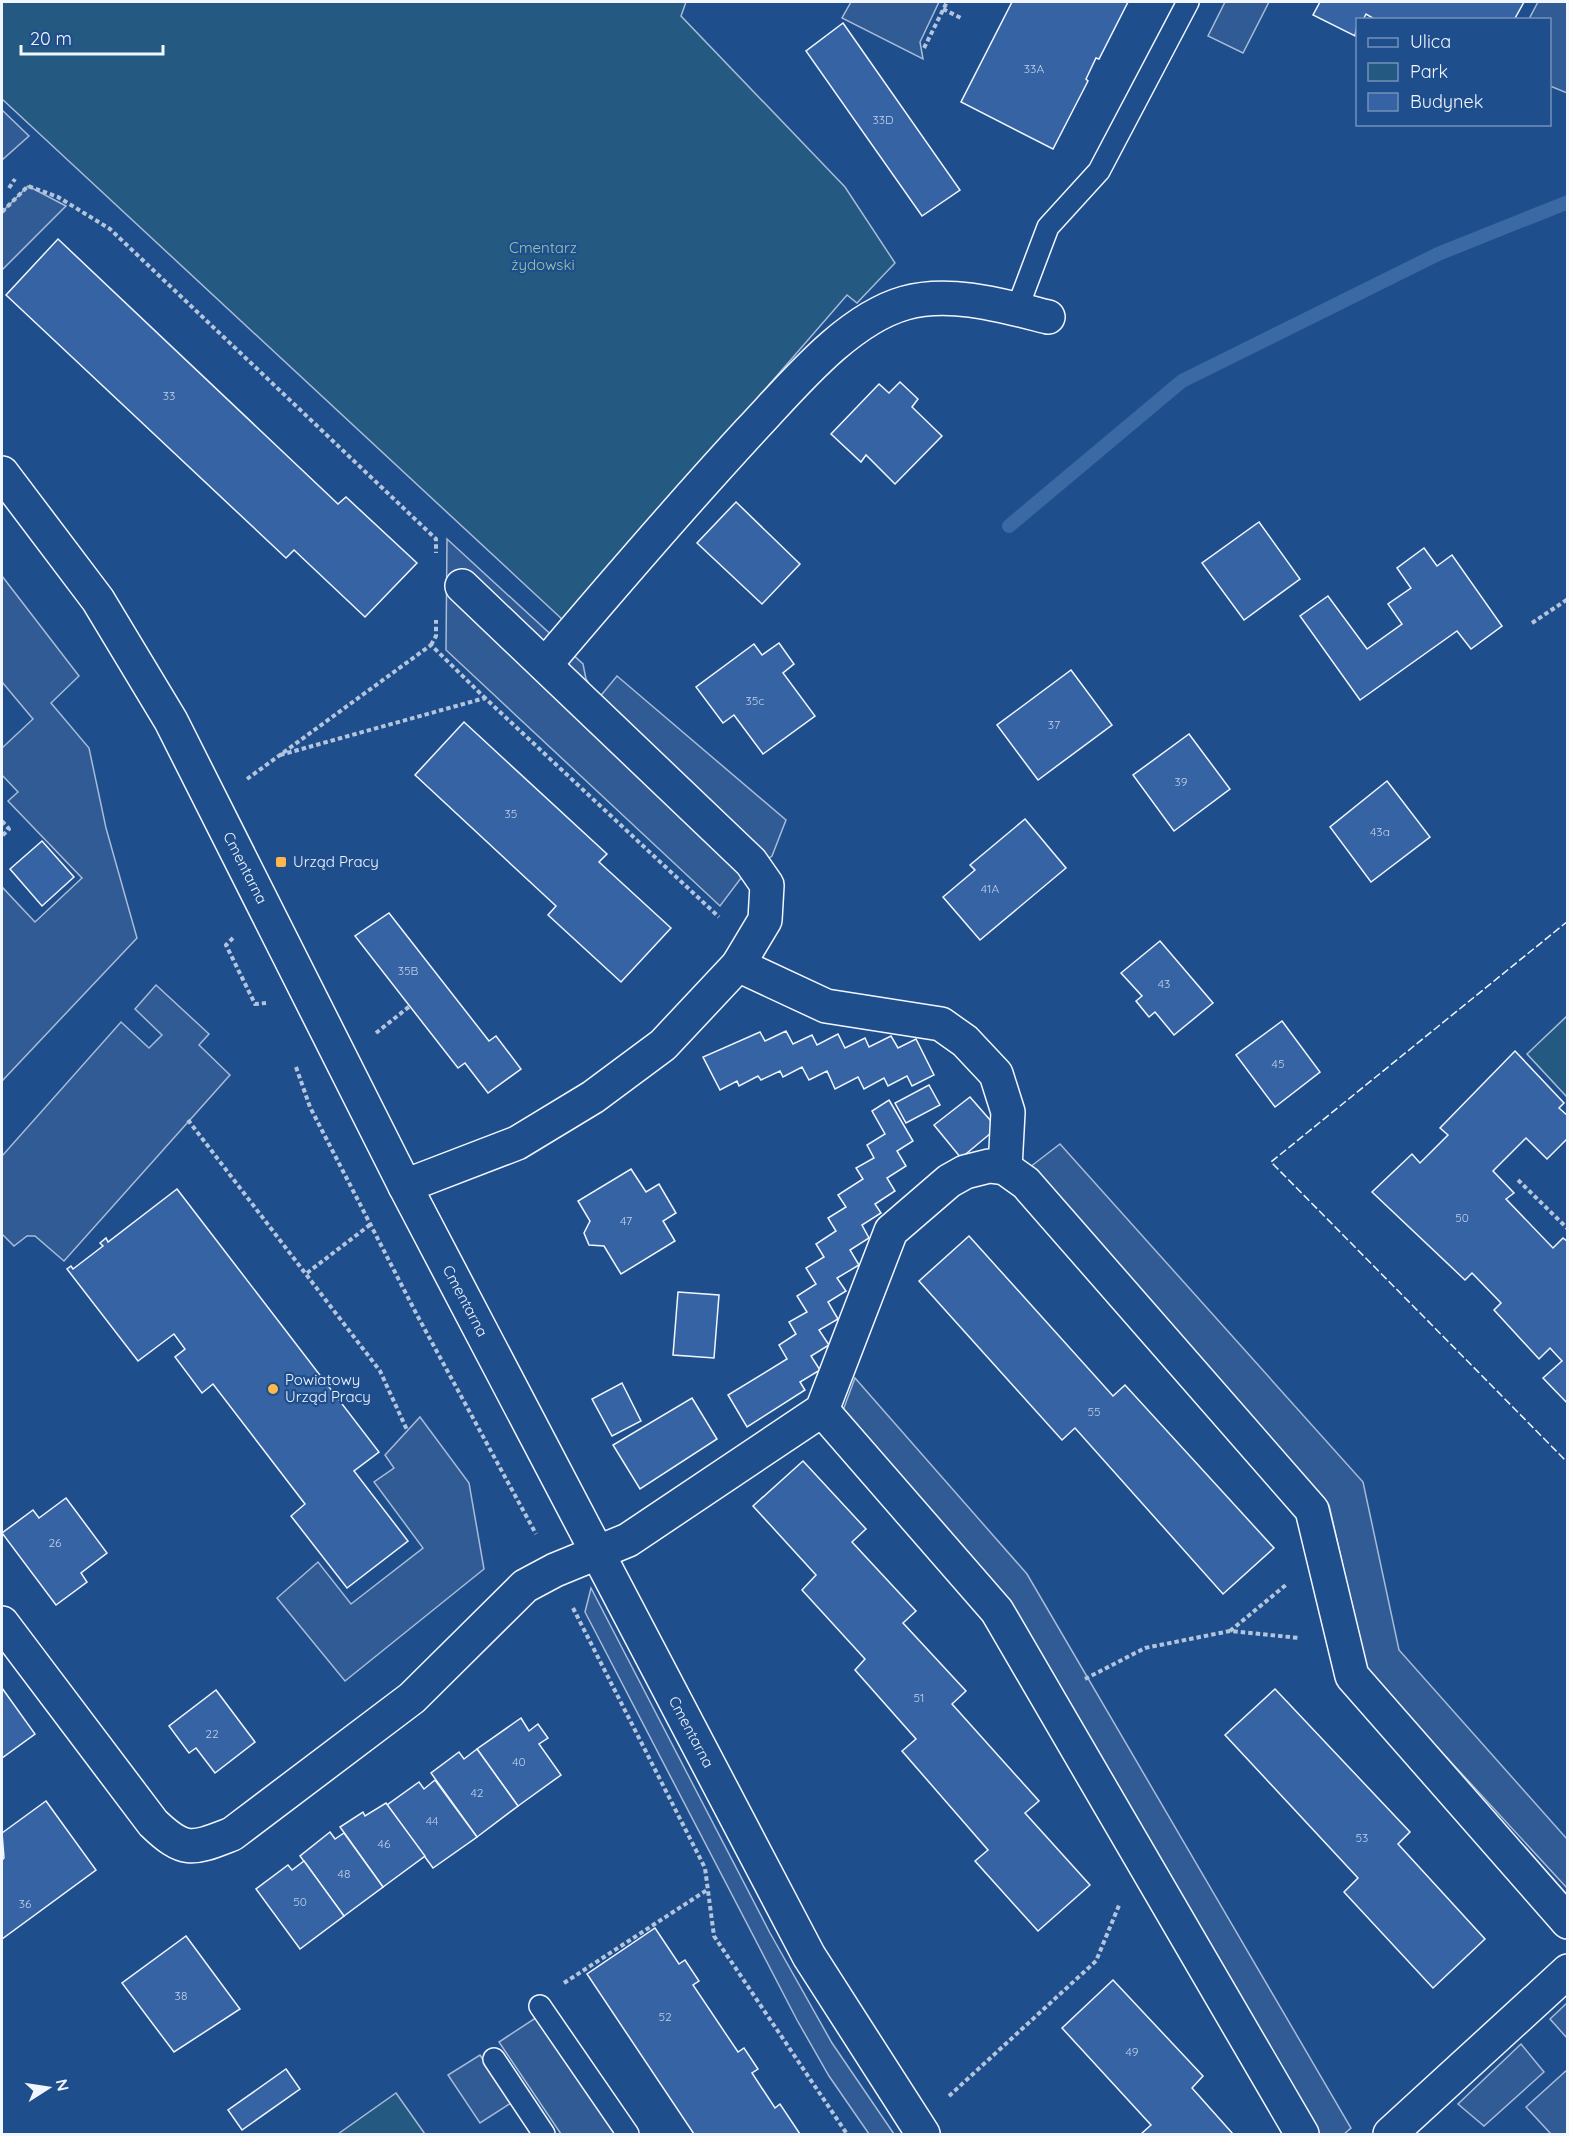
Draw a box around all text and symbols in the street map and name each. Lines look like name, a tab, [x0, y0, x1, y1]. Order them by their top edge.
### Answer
scale bar	[21, 18, 164, 56]
legend	[1356, 18, 1551, 126]
text: 20 m	[30, 27, 72, 50]
text: Ulica	[1410, 30, 1451, 53]
text: Park	[1410, 60, 1448, 83]
house number: 33A	[1024, 61, 1044, 76]
text: Budynek	[1410, 90, 1483, 113]
house number: 33D	[872, 112, 894, 127]
park label: Cmentarz żydowski	[509, 238, 577, 274]
house number: 33	[163, 388, 175, 403]
house number: 35c	[745, 693, 765, 708]
house number: 37	[1048, 717, 1060, 732]
house number: 39	[1175, 774, 1188, 789]
house number: 35	[505, 806, 517, 821]
house number: 43a	[1370, 824, 1390, 839]
street label: Cmentarna	[219, 829, 272, 907]
place label: Urząd Pracy	[293, 852, 379, 871]
marker: Urząd Pracy	[274, 855, 288, 869]
house number: 41A	[981, 881, 999, 896]
house number: 35B	[398, 963, 419, 978]
house number: 43	[1158, 976, 1170, 991]
house number: 45	[1272, 1056, 1284, 1071]
house number: 50	[1455, 1210, 1469, 1225]
house number: 47	[620, 1213, 632, 1228]
street label: Cmentarna	[439, 1262, 492, 1340]
place label: Powiatowy Urząd Pracy	[285, 1370, 371, 1406]
marker: Powiatowy Urząd Pracy	[266, 1382, 280, 1396]
house number: 55	[1087, 1404, 1101, 1419]
house number: 26	[48, 1535, 62, 1550]
house number: 51	[914, 1690, 924, 1705]
street label: Cmentarna	[665, 1693, 718, 1771]
house number: 22	[205, 1726, 219, 1741]
house number: 40	[512, 1754, 526, 1769]
house number: 42	[471, 1785, 484, 1800]
house number: 44	[426, 1813, 438, 1828]
house number: 53	[1356, 1830, 1368, 1845]
house number: 46	[378, 1836, 391, 1851]
house number: 48	[338, 1866, 350, 1881]
house number: 50	[293, 1894, 307, 1909]
house number: 36	[19, 1896, 32, 1911]
house number: 38	[175, 1988, 187, 2003]
house number: 52	[658, 2009, 672, 2024]
house number: 49	[1126, 2044, 1139, 2059]
north arrow	[18, 2058, 78, 2118]
text: N	[52, 2077, 74, 2093]

